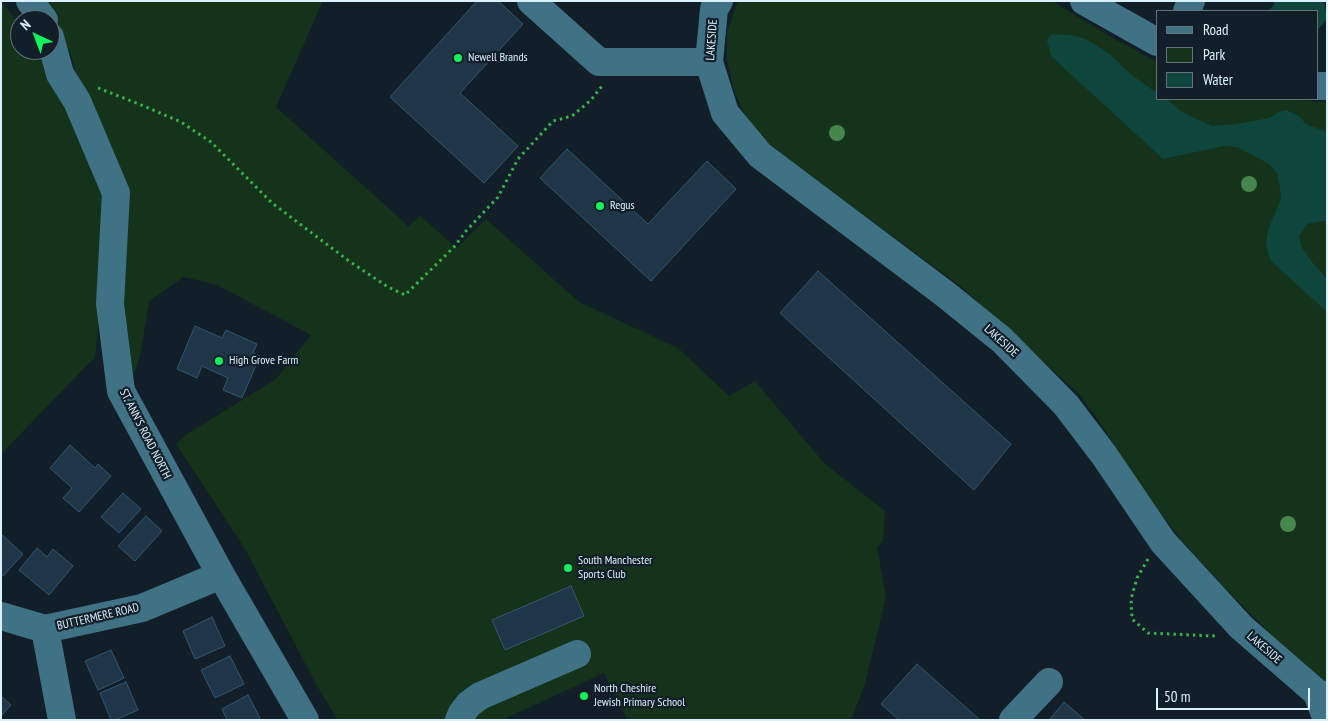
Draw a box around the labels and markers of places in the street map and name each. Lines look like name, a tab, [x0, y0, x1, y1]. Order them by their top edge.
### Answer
place label: Newell Brands	[468, 51, 528, 65]
marker: Newell Brands	[452, 52, 464, 64]
place label: Regus	[610, 199, 635, 213]
marker: Regus	[594, 200, 606, 212]
place label: High Grove Farm	[229, 354, 298, 368]
marker: High Grove Farm	[213, 355, 225, 367]
place label: South Manchester Sports Club	[578, 554, 652, 582]
marker: South Manchester Sports Club	[562, 562, 574, 574]
place label: North Cheshire Jewish Primary School	[594, 682, 685, 710]
marker: North Cheshire Jewish Primary School	[578, 690, 590, 702]

